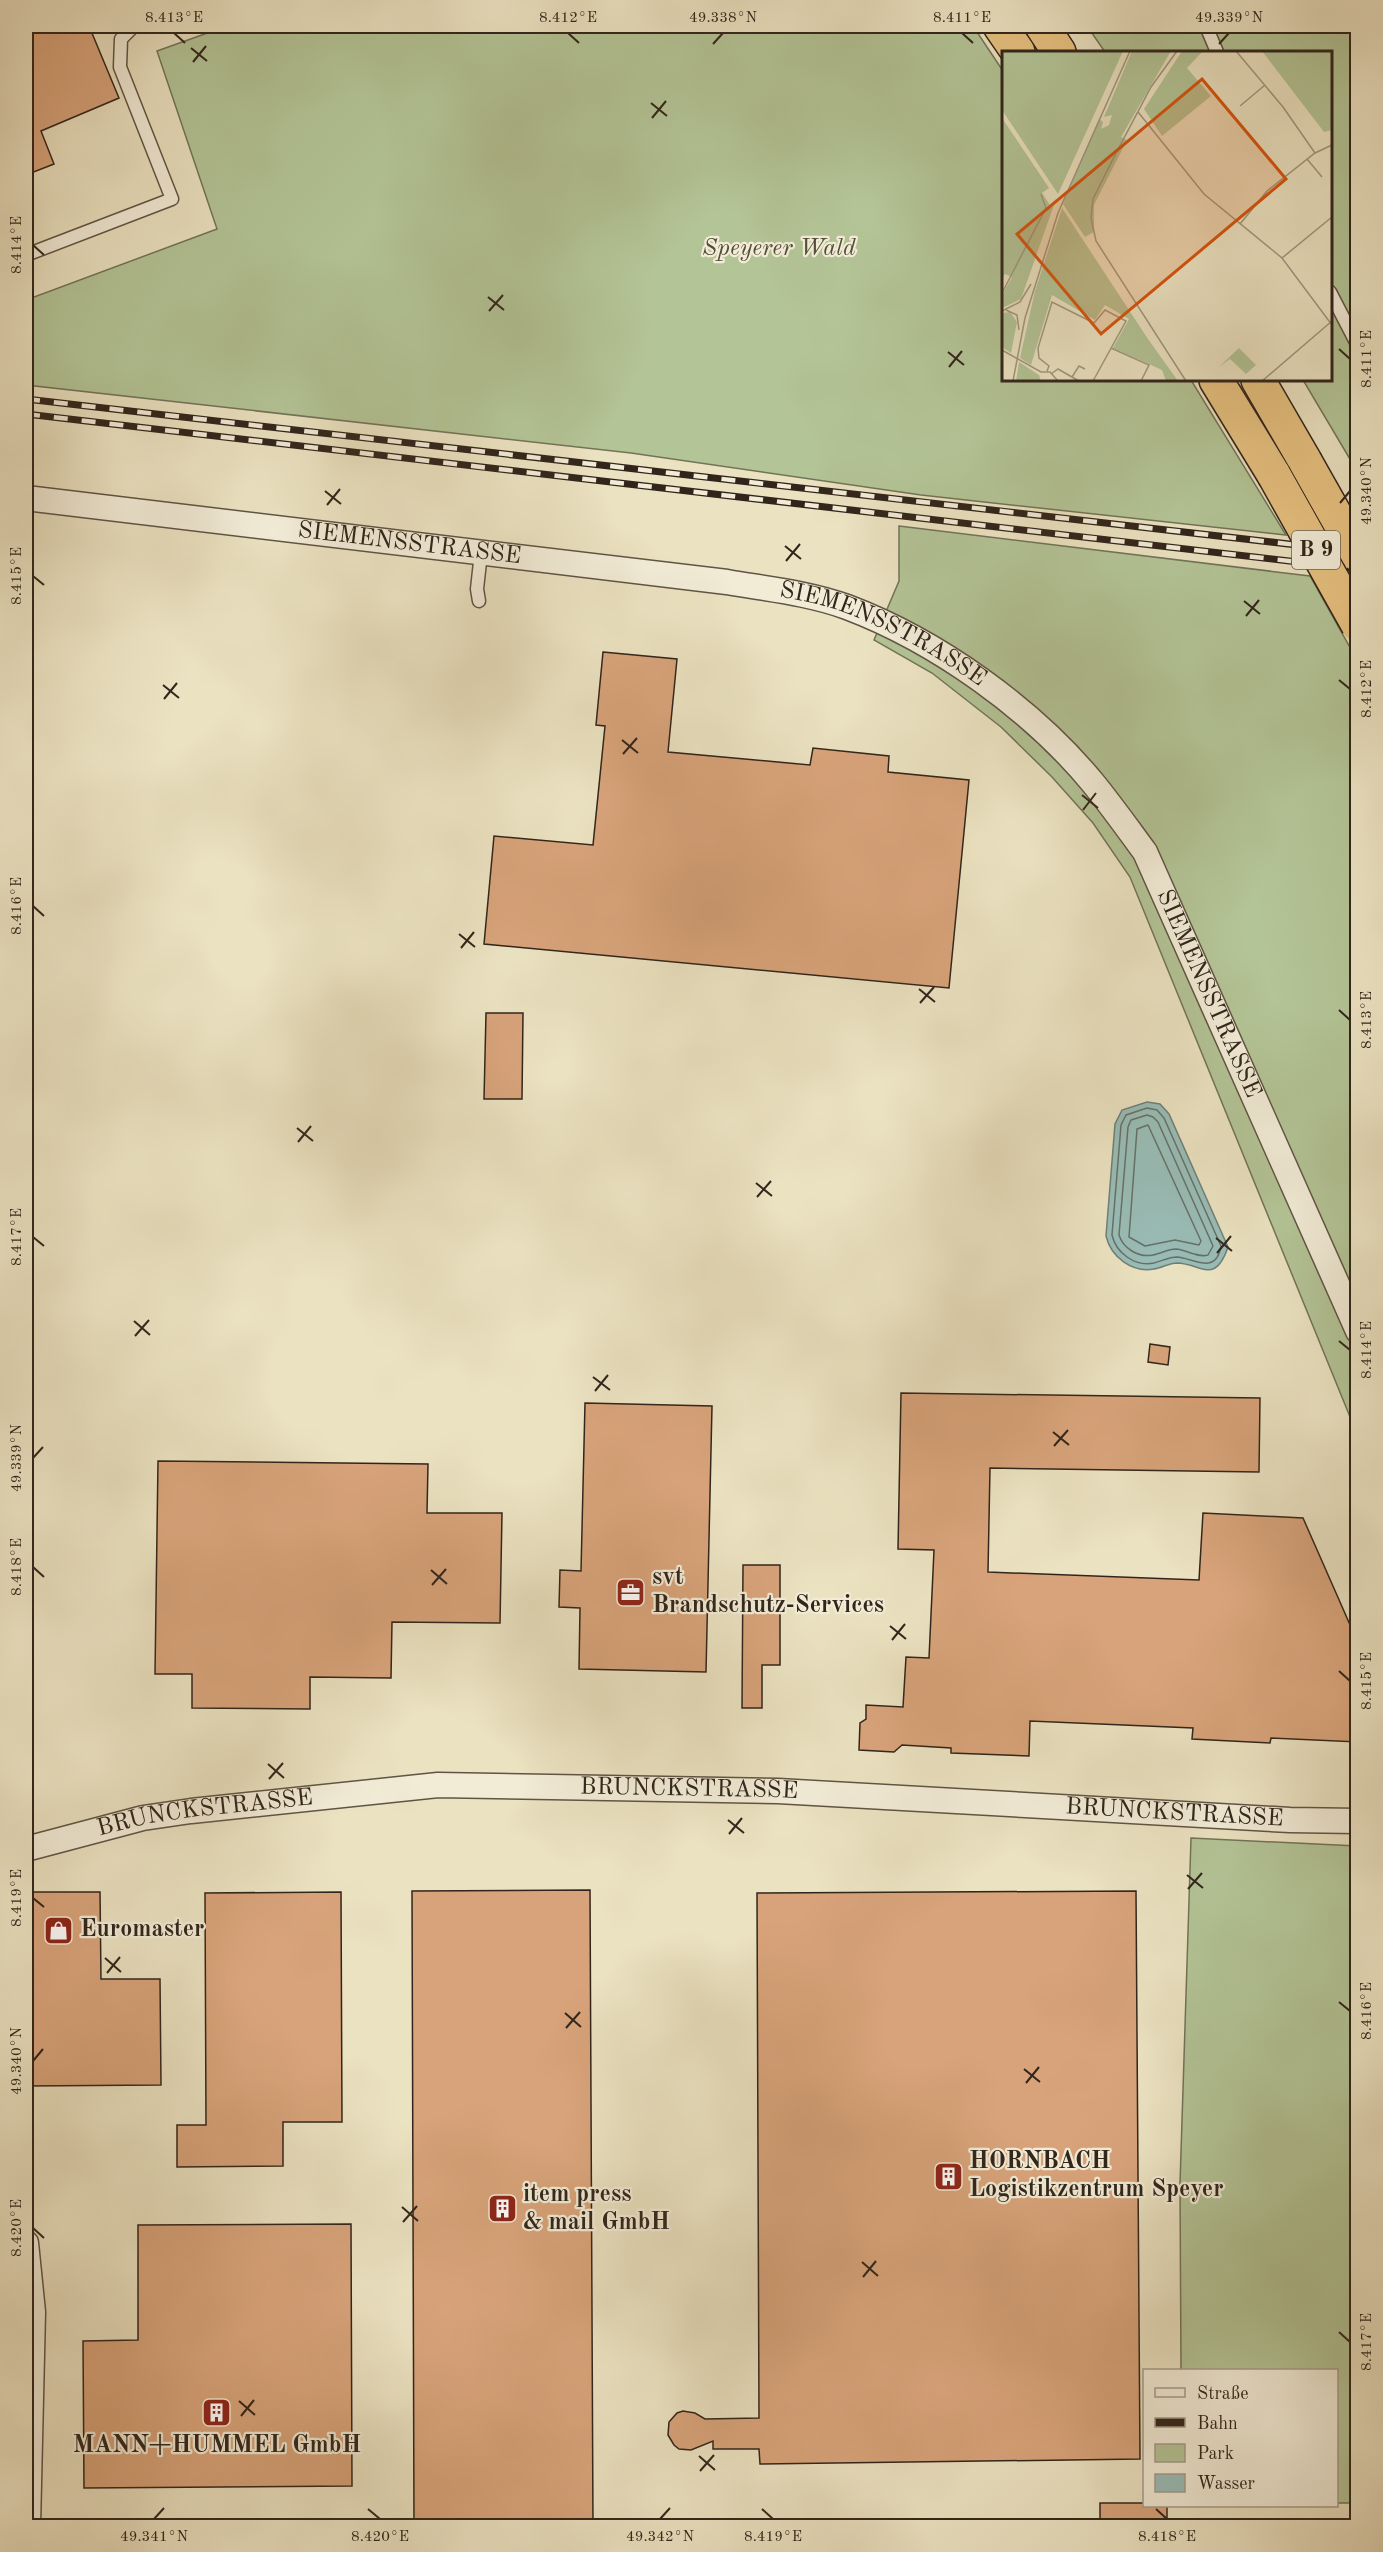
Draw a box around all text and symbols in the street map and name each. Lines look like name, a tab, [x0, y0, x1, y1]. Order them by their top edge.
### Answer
text: 8.413°E	[145, 11, 203, 26]
text: 8.412°E	[539, 11, 597, 26]
text: 49.338°N	[689, 11, 757, 26]
text: 8.411°E	[933, 11, 991, 26]
text: 49.339°N	[1195, 11, 1263, 26]
inset map	[1002, 51, 1332, 381]
text: 8.414°E	[10, 216, 25, 274]
park label: Speyerer Wald	[702, 237, 856, 261]
text: 8.411°E	[1360, 330, 1375, 388]
text: 49.340°N	[1360, 457, 1375, 525]
street label: SIEMENSSTRASSE	[296, 519, 522, 569]
road number: B 9	[1292, 531, 1340, 569]
text: 8.415°E	[10, 547, 25, 605]
street label: SIEMENSSTRASSE	[778, 579, 990, 691]
text: 8.412°E	[1360, 660, 1375, 718]
text: 8.416°E	[10, 877, 25, 935]
street label: SIEMENSSTRASSE	[1151, 886, 1265, 1102]
text: 8.413°E	[1360, 991, 1375, 1049]
text: 8.417°E	[10, 1208, 25, 1266]
text: 8.414°E	[1360, 1321, 1375, 1379]
text: 49.339°N	[10, 1424, 25, 1492]
text: 8.418°E	[10, 1538, 25, 1596]
place label: svt Brandschutz-Services	[652, 1566, 884, 1618]
office icon: svt Brandschutz-Services	[615, 1576, 647, 1608]
text: 8.415°E	[1360, 1652, 1375, 1710]
street label: BRUNCKSTRASSE	[580, 1776, 799, 1804]
street label: BRUNCKSTRASSE	[94, 1786, 314, 1842]
street label: BRUNCKSTRASSE	[1065, 1795, 1284, 1832]
text: 8.419°E	[10, 1869, 25, 1927]
shop icon: Euromaster	[43, 1914, 75, 1946]
place label: Euromaster	[80, 1918, 204, 1942]
text: 8.416°E	[1360, 1982, 1375, 2040]
text: 49.340°N	[10, 2027, 25, 2095]
place label: HORNBACH Logistikzentrum Speyer	[969, 2150, 1224, 2202]
building icon: HORNBACH Logistikzentrum Speyer	[932, 2160, 964, 2192]
place label: item press & mail GmbH	[523, 2183, 670, 2235]
building icon: item press & mail GmbH	[486, 2193, 518, 2225]
text: 8.420°E	[10, 2199, 25, 2257]
text: 8.417°E	[1360, 2313, 1375, 2371]
legend	[1143, 2369, 1338, 2507]
text: Straße	[1197, 2385, 1248, 2403]
building icon: MANN+HUMMEL GmbH	[201, 2397, 233, 2429]
text: Bahn	[1197, 2415, 1238, 2433]
place label: MANN+HUMMEL GmbH	[73, 2434, 361, 2458]
text: Park	[1197, 2445, 1234, 2463]
text: Wasser	[1197, 2475, 1256, 2493]
text: 49.341°N	[120, 2530, 188, 2545]
text: 8.420°E	[351, 2530, 409, 2545]
text: 49.342°N	[626, 2530, 694, 2545]
text: 8.419°E	[744, 2530, 802, 2545]
text: 8.418°E	[1138, 2530, 1196, 2545]

